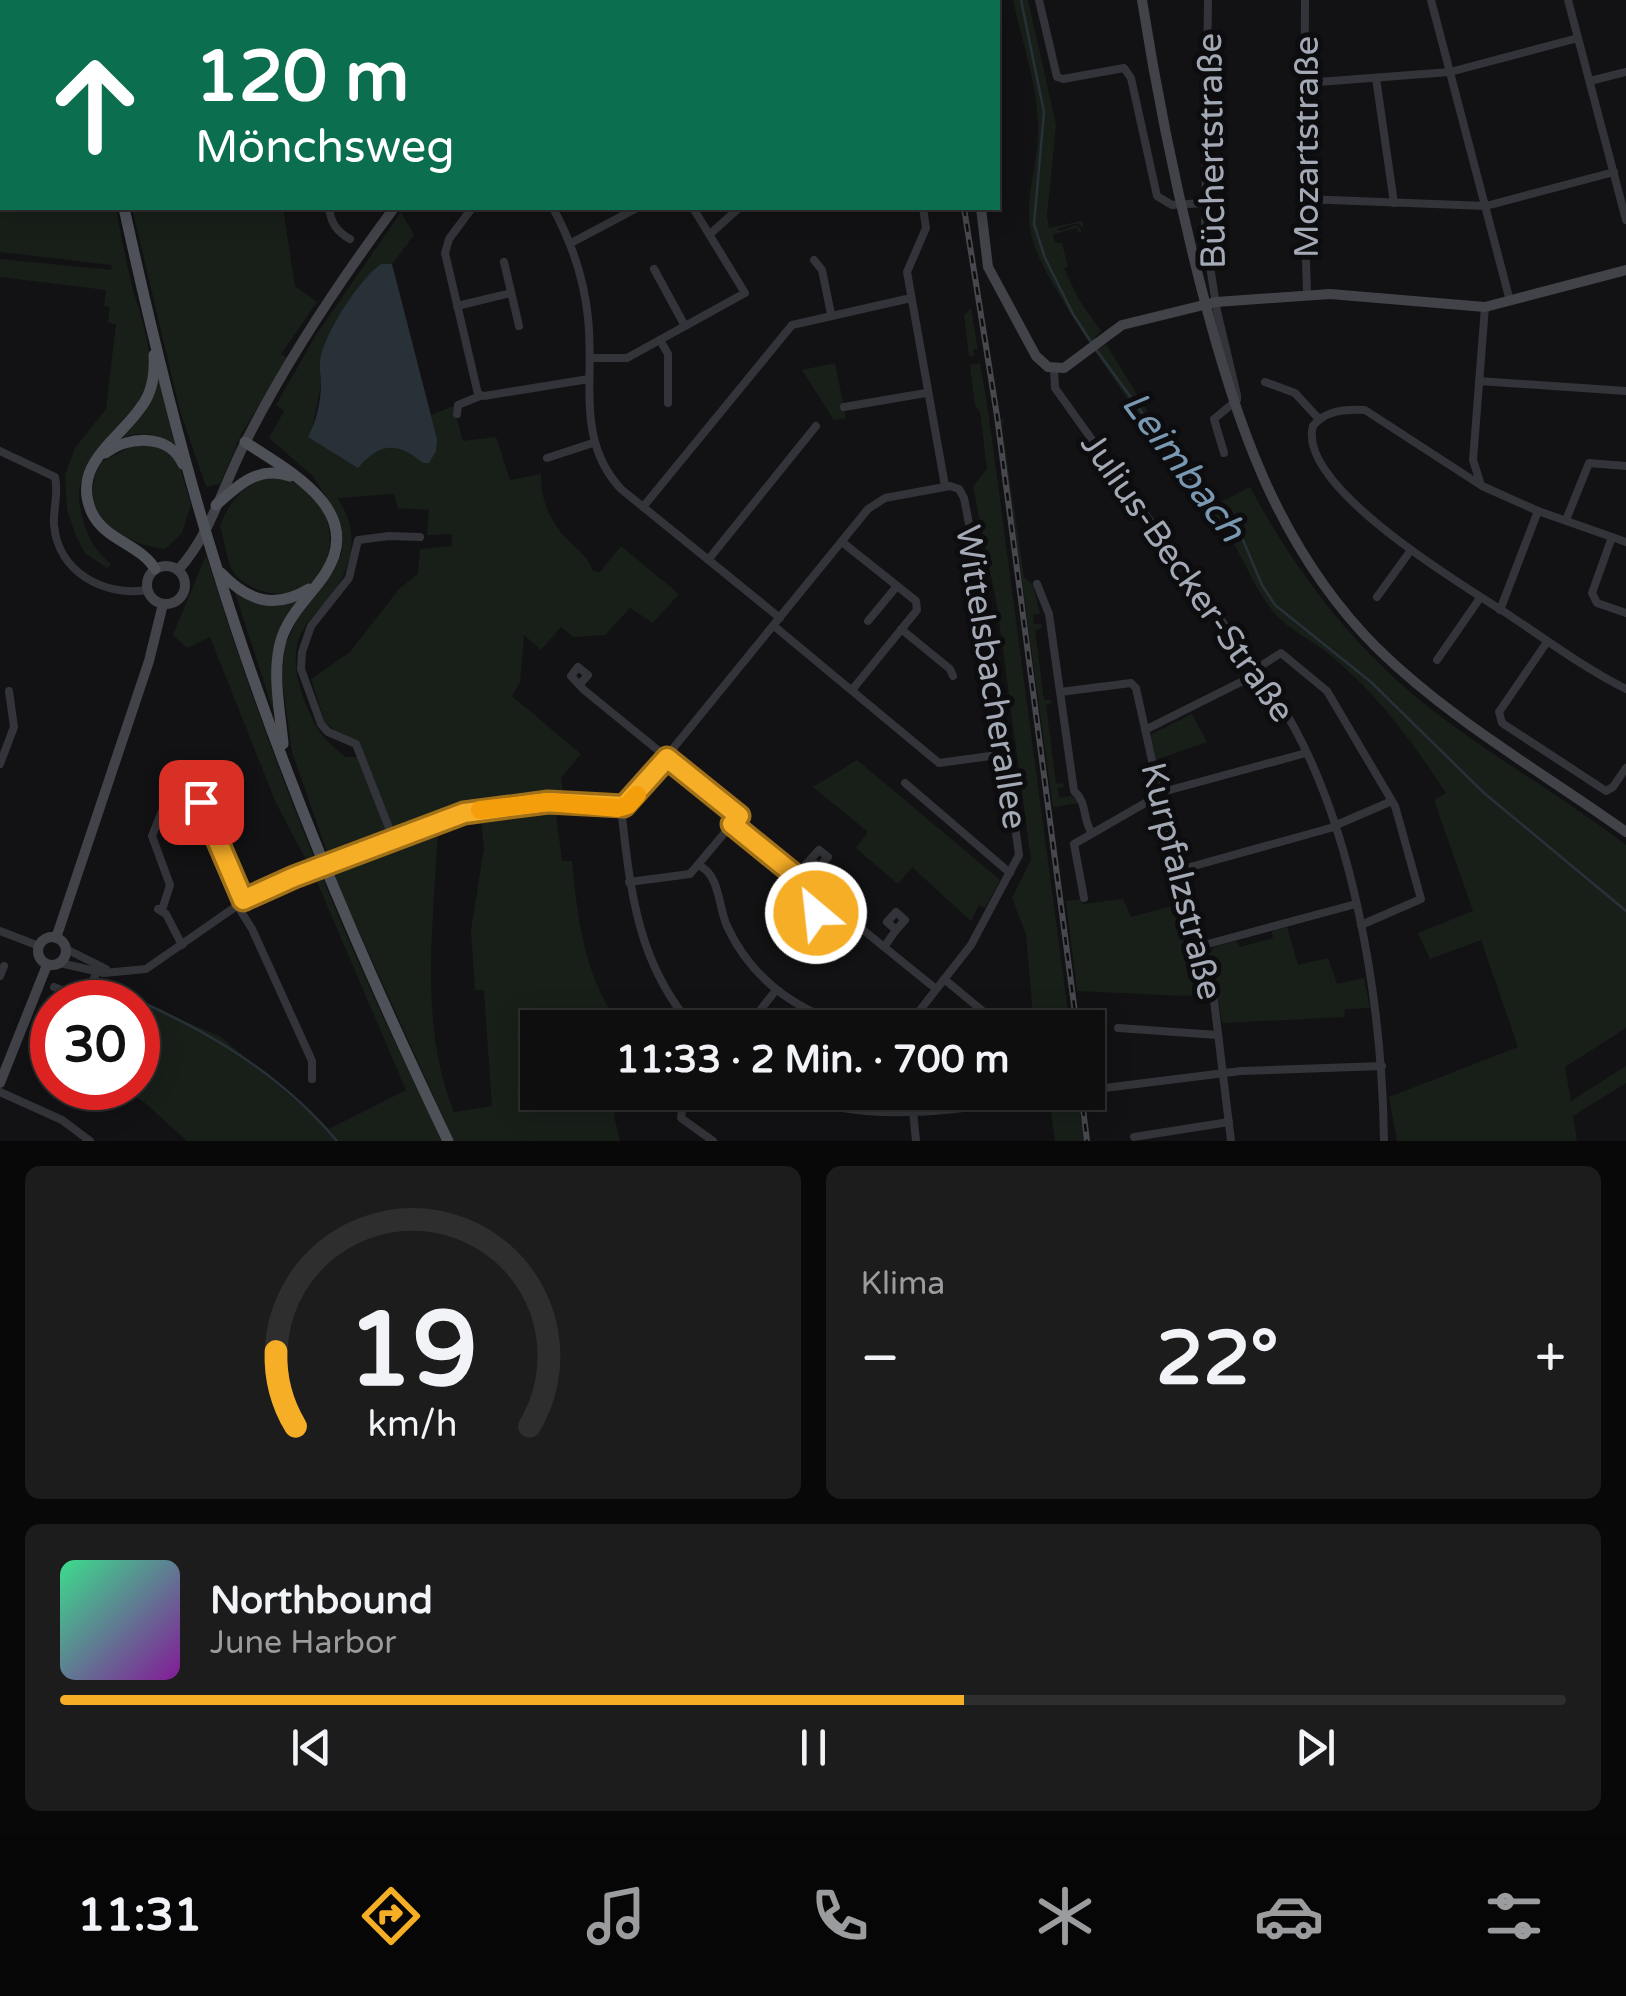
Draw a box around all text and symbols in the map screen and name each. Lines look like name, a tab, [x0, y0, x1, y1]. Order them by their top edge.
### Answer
street label: Büchertstraße	[1189, 33, 1235, 269]
text: 120 m	[195, 36, 409, 120]
street label: Mozartstraße	[1286, 36, 1328, 258]
icon: ahead	[30, 40, 160, 170]
text: Mönchsweg	[195, 121, 455, 175]
water label: Leimbach	[1112, 382, 1255, 552]
street label: Julius-Becker-Straße	[1071, 425, 1303, 730]
street label: Wittelsbacherallee	[946, 522, 1036, 832]
street label: Kurpfalzstraße	[1131, 758, 1231, 1004]
pin	[159, 760, 244, 845]
icon: arrive	[174, 775, 229, 830]
position arrow	[764, 861, 868, 965]
speed limit sign: 30	[30, 980, 160, 1110]
text: 11:33 · 2 Min. · 700 m	[616, 1037, 1009, 1083]
text: Klima	[861, 1265, 945, 1303]
text: 19	[347, 1289, 478, 1414]
text: 22°	[1156, 1314, 1279, 1404]
text: −	[861, 1326, 900, 1392]
text: +	[1535, 1326, 1566, 1392]
text: km/h	[368, 1403, 458, 1446]
text: Northbound	[210, 1578, 433, 1624]
text: June Harbor	[210, 1624, 397, 1662]
icon: previous	[284, 1720, 339, 1775]
icon: pause	[786, 1720, 841, 1775]
icon: next	[1288, 1720, 1343, 1775]
icon: directions	[356, 1881, 426, 1951]
icon: music	[581, 1881, 651, 1951]
icon: phone	[805, 1881, 875, 1951]
icon: climate	[1030, 1881, 1100, 1951]
icon: car	[1254, 1881, 1324, 1951]
icon: filters	[1479, 1881, 1549, 1951]
text: 11:31	[77, 1889, 202, 1943]

